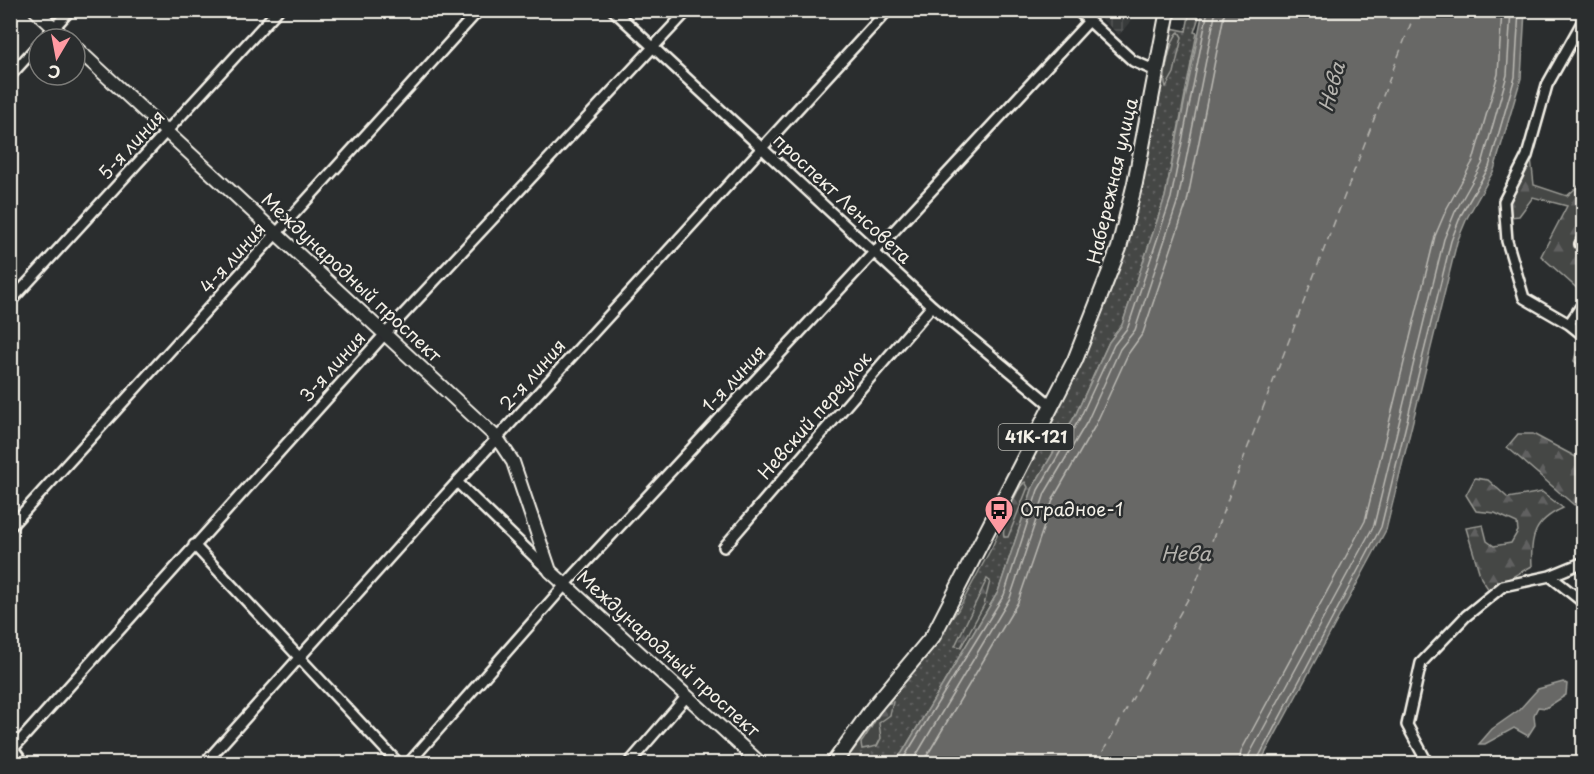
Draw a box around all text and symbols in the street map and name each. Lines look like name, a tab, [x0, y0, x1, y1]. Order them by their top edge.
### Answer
north arrow	[27, 27, 87, 87]
water label: Нева	[1310, 58, 1352, 115]
text: С	[46, 60, 62, 86]
street label: Набережная улица	[1079, 94, 1144, 266]
street label: 5-я линия	[91, 103, 170, 185]
street label: проспект Ленсовета	[768, 126, 918, 269]
street label: Международный проспект	[256, 186, 448, 368]
street label: 4-я линия	[193, 216, 271, 298]
street label: 3-я линия	[293, 325, 371, 407]
street label: 2-я линия	[492, 332, 571, 416]
street label: 1-я линия	[695, 338, 771, 418]
street label: Невский переулок	[751, 345, 877, 485]
road number: 41К-121	[998, 424, 1074, 450]
bus stop icon: Отрадное-1	[983, 494, 1015, 536]
place label: Отрадное-1	[1020, 495, 1123, 522]
water label: Нева	[1161, 538, 1212, 568]
street label: Международный проспект	[572, 563, 767, 743]

